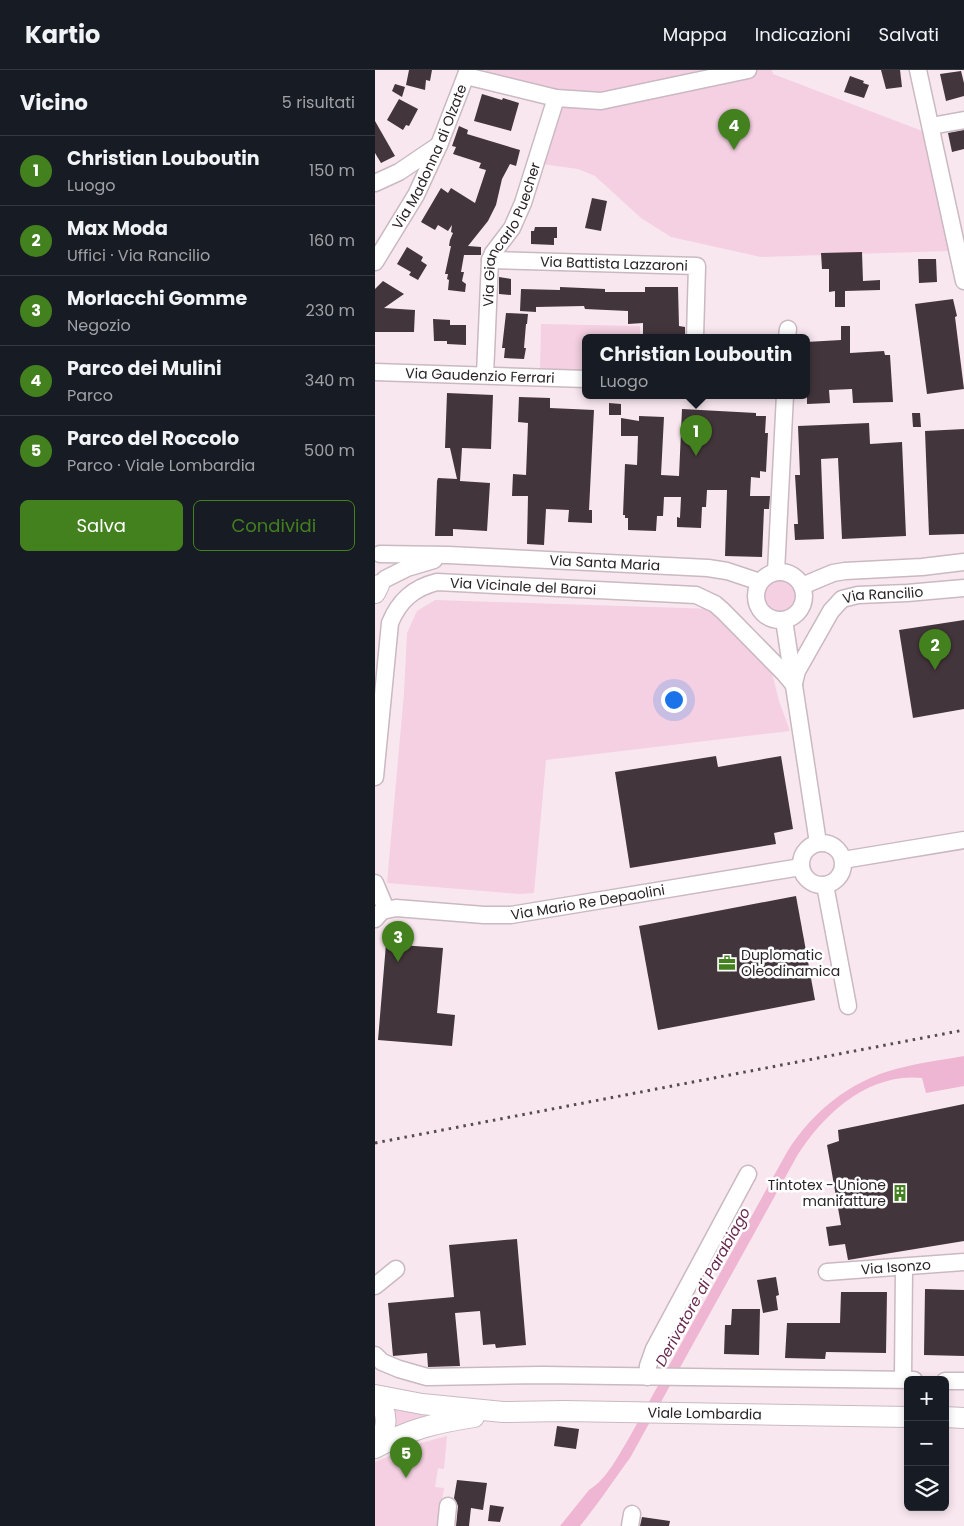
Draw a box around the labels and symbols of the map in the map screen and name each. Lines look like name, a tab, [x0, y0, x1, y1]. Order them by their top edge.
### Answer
street label: Via Madonna di Olzate	[387, 81, 472, 233]
pin: 4	[718, 109, 750, 150]
street label: Via Giancarlo Puecher	[478, 160, 545, 307]
street label: Via Battista Lazzaroni	[540, 251, 688, 276]
street label: Via Gaudenzio Ferrari	[405, 363, 555, 388]
pin: 1	[680, 415, 712, 456]
street label: Via Santa Maria	[549, 550, 661, 576]
street label: Via Vicinale del Baroi	[449, 573, 597, 600]
street label: Via Rancilio	[840, 582, 924, 608]
pin: 2	[919, 629, 951, 670]
your location	[661, 687, 687, 713]
street label: Via Mario Re Depaolini	[509, 880, 666, 925]
pin: 3	[382, 921, 414, 962]
place label: Duplomatic Oleodinamica	[741, 945, 840, 981]
office icon: Duplomatic Oleodinamica	[717, 953, 737, 973]
place label: Tintotex - Unione manifatture	[768, 1175, 886, 1211]
building icon: Tintotex - Unione manifatture	[890, 1183, 910, 1203]
water label: Derivatore di Parabiago	[650, 1203, 755, 1370]
street label: Via Isonzo	[860, 1254, 932, 1280]
street label: Viale Lombardia	[647, 1402, 762, 1424]
pin: 5	[390, 1437, 422, 1478]

